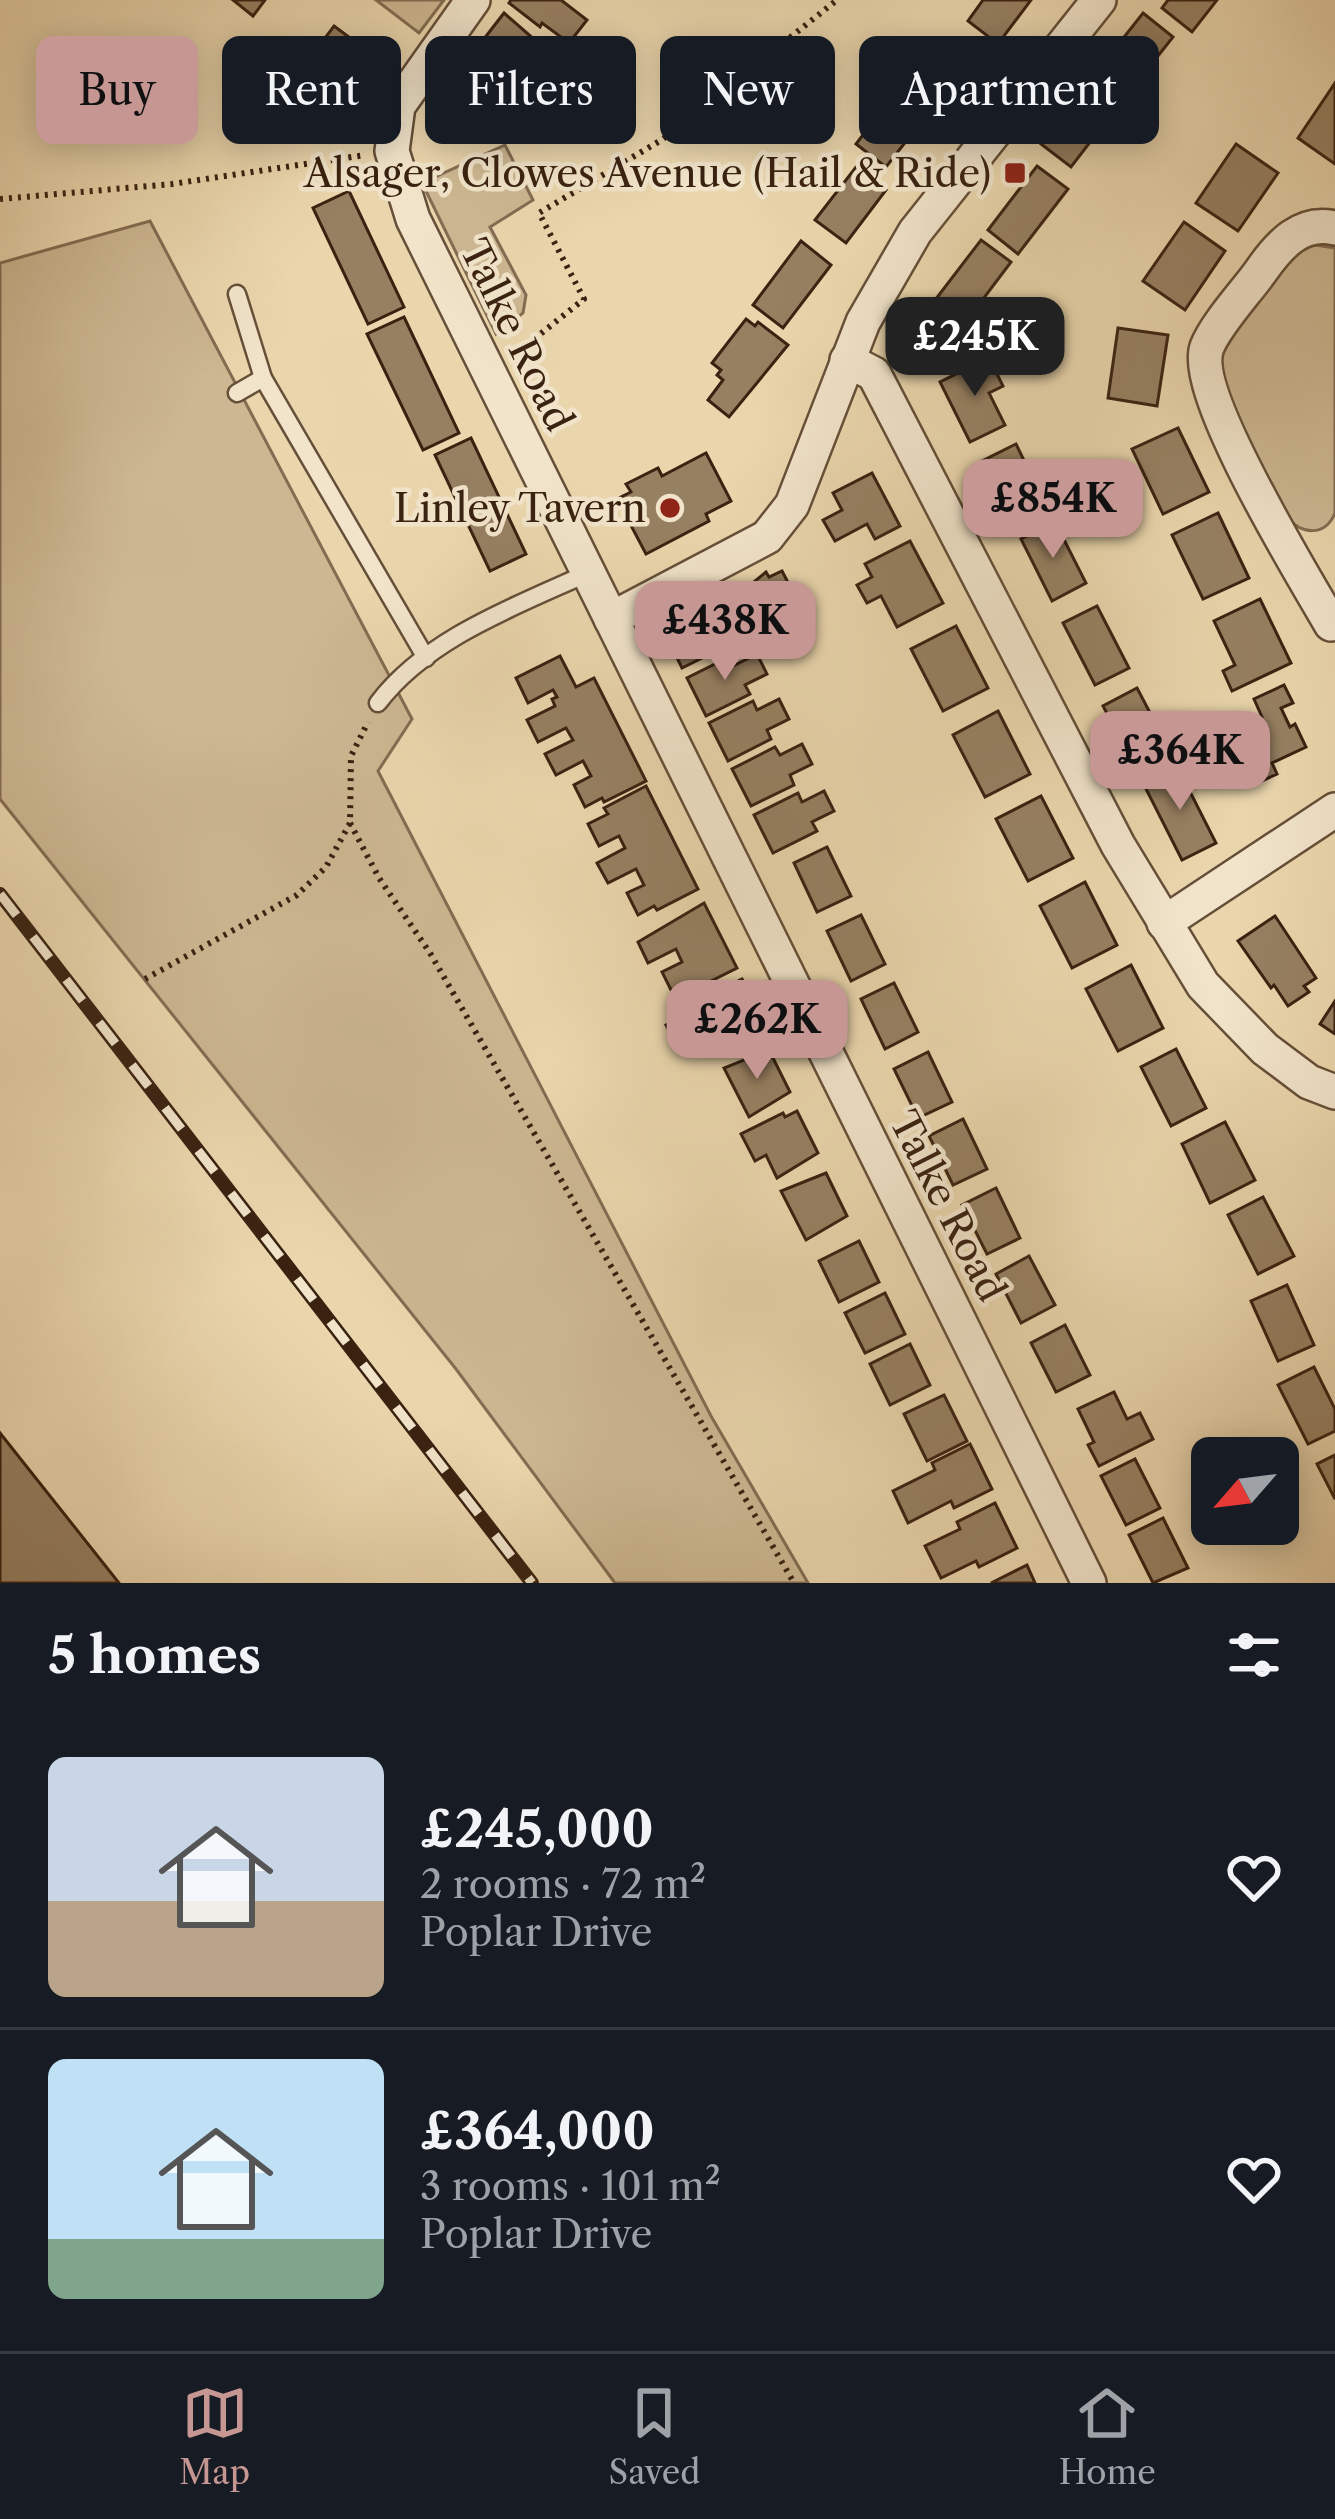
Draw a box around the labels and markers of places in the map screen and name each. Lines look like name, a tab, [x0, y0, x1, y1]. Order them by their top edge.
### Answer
place label: Alsager, Clowes Avenue (Hail & Ride)	[303, 149, 991, 197]
marker: Alsager, Clowes Avenue (Hail & Ride)	[1002, 160, 1028, 186]
pin: £245K	[891, 297, 1059, 399]
pin: £854K	[969, 459, 1137, 561]
place label: Linley Tavern	[394, 484, 646, 532]
marker: Linley Tavern	[657, 495, 683, 521]
pin: £438K	[641, 581, 809, 683]
pin: £364K	[1096, 711, 1264, 813]
pin: £262K	[673, 980, 841, 1082]

